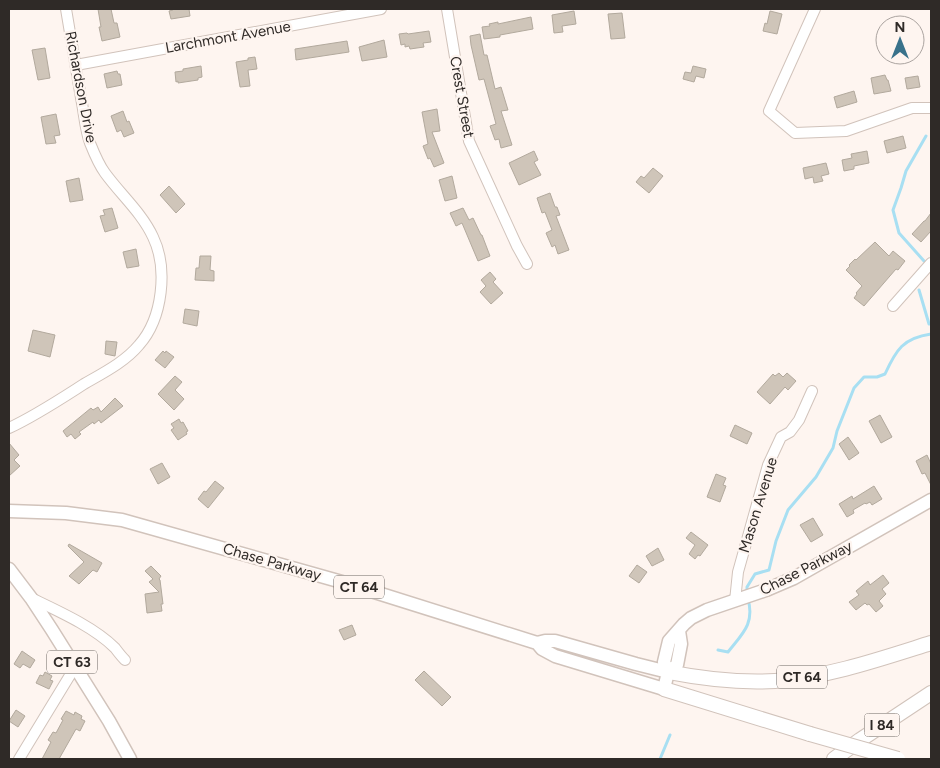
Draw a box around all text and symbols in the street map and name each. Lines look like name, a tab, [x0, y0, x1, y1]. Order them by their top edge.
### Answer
north arrow	[875, 15, 925, 65]
street label: Larchmont Avenue	[164, 17, 292, 57]
text: N	[895, 19, 905, 36]
street label: Richardson Drive	[61, 30, 101, 144]
street label: Crest Street	[446, 55, 478, 139]
street label: Mason Avenue	[735, 455, 781, 555]
street label: Chase Parkway	[757, 537, 855, 599]
street label: Chase Parkway	[221, 539, 323, 585]
road number: CT 64	[334, 576, 384, 598]
road number: CT 63	[47, 650, 97, 674]
road number: CT 64	[777, 666, 827, 689]
road number: I 84	[864, 714, 900, 736]

